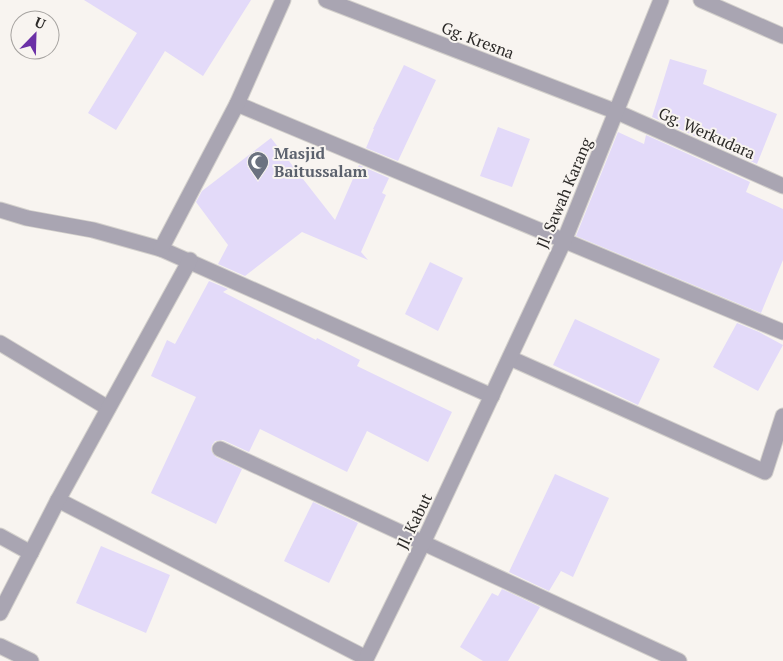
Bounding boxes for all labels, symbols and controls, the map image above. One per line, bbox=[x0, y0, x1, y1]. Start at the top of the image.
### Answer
north arrow bbox=[10, 10, 60, 60]
text: U bbox=[32, 12, 49, 33]
street label: Gg. Kresna bbox=[438, 16, 518, 64]
street label: Gg. Werkudara bbox=[655, 102, 759, 164]
street label: Jl. Sawah Karang bbox=[531, 134, 597, 252]
place label: Masjid Baitussalam bbox=[274, 142, 368, 182]
mosque icon: Masjid Baitussalam bbox=[246, 150, 270, 181]
street label: Jl. Kabut bbox=[391, 489, 437, 553]

